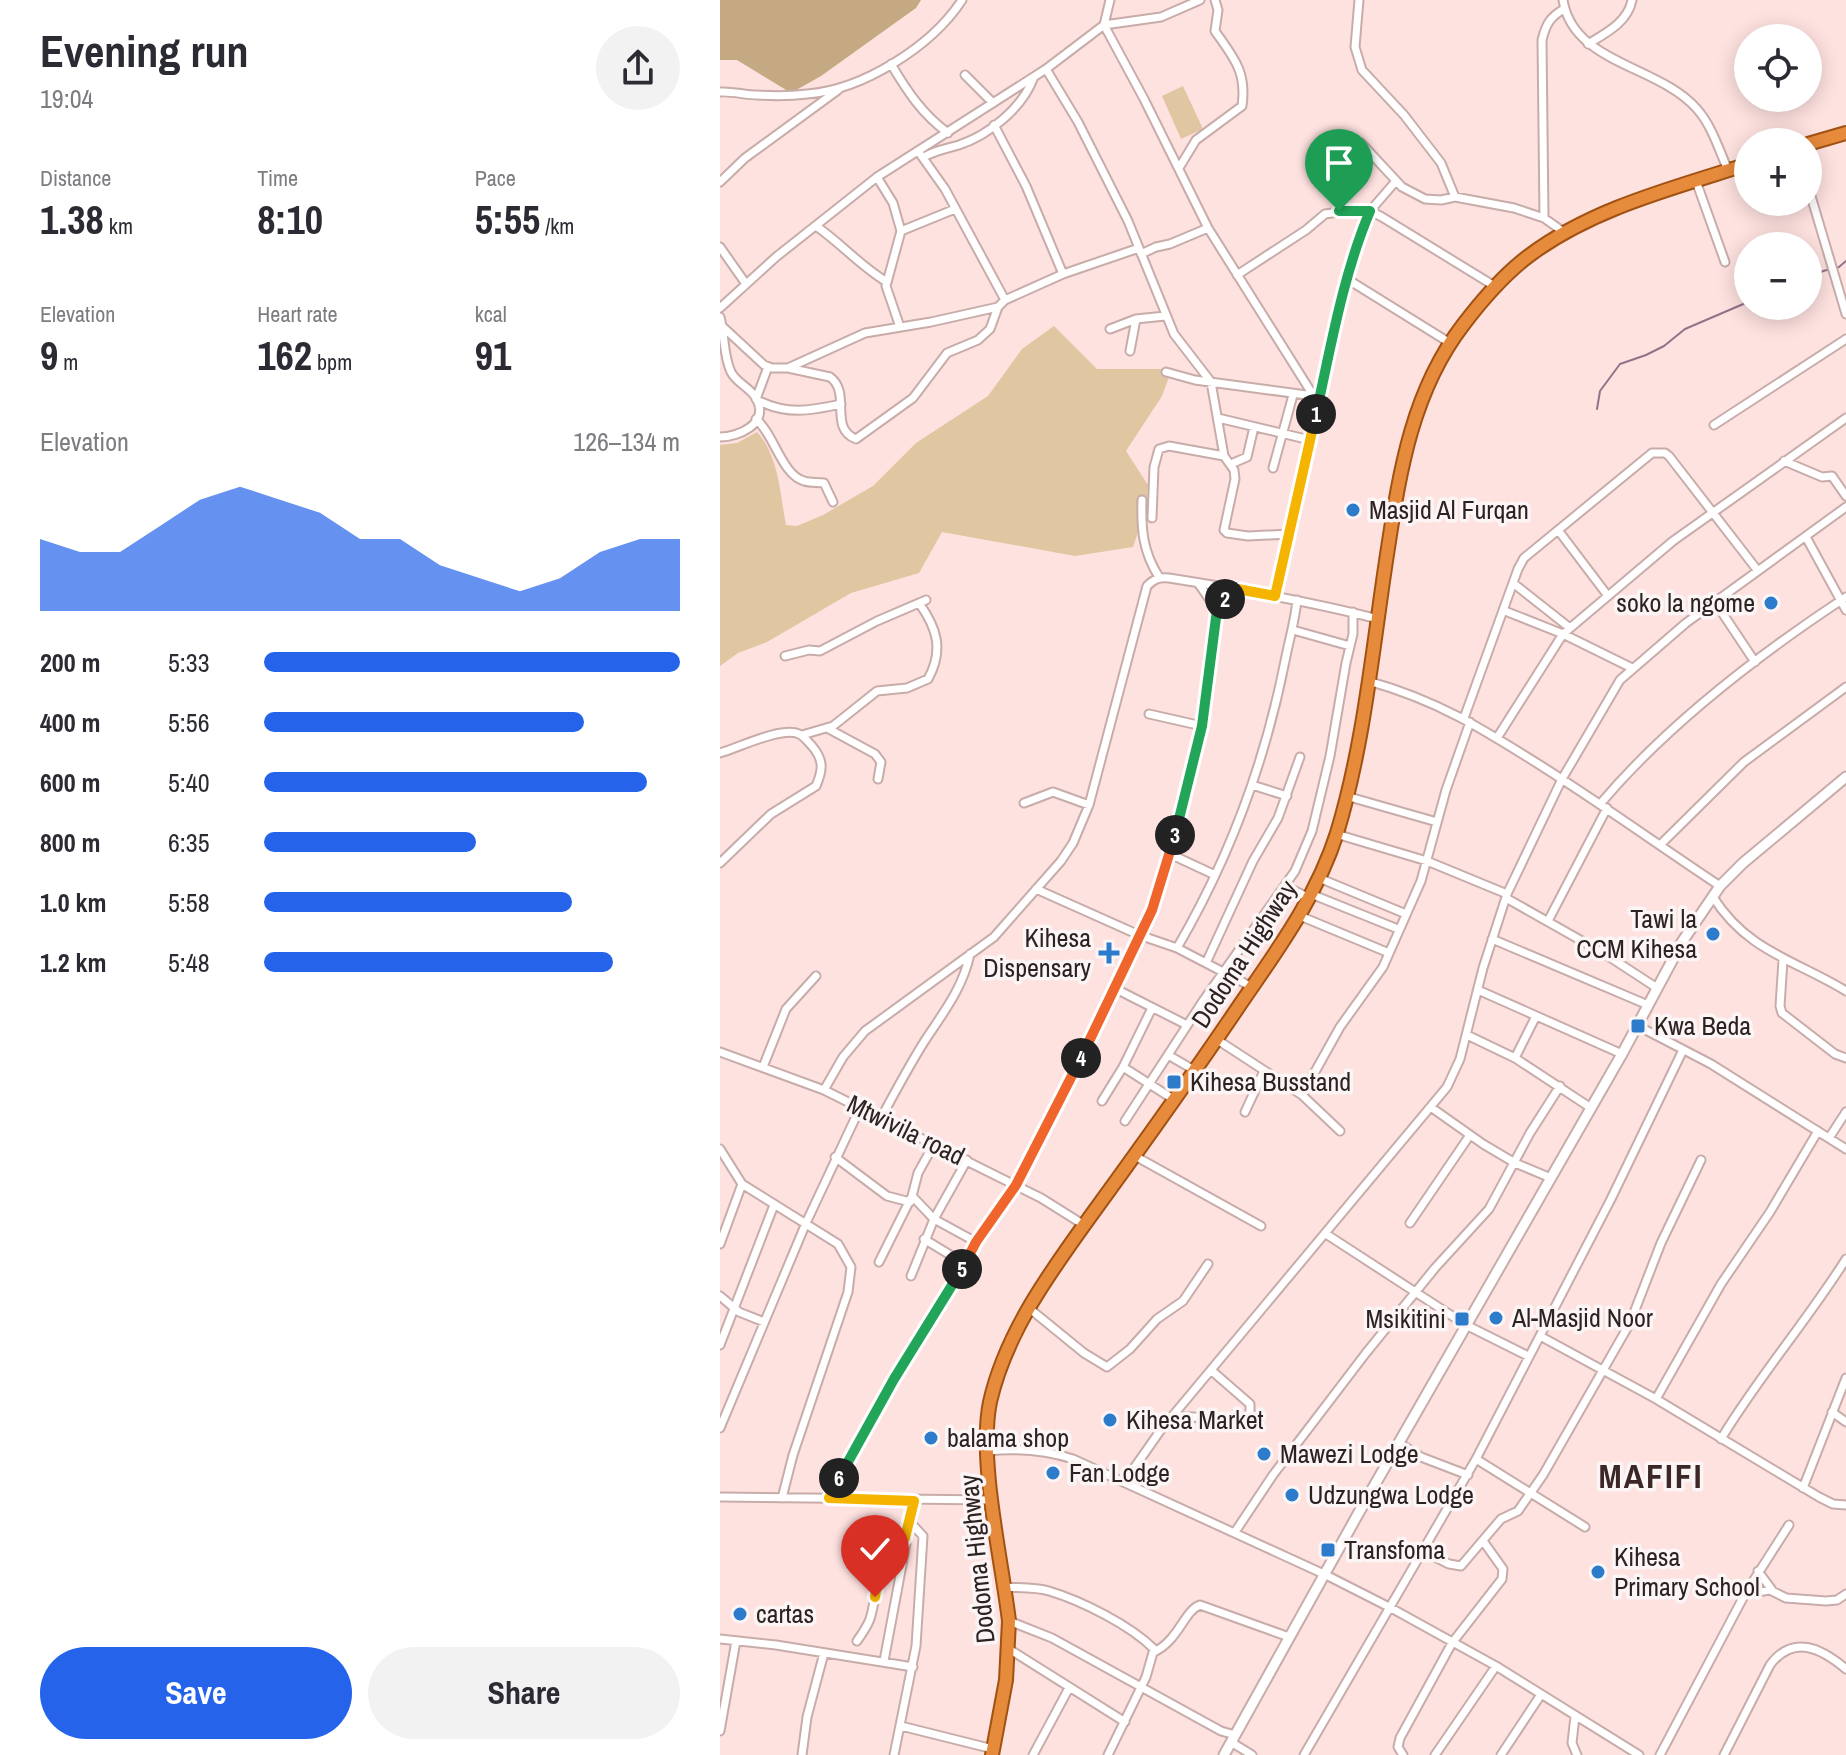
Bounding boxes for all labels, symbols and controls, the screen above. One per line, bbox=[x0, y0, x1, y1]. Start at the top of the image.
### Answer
text: Evening run bbox=[40, 21, 249, 81]
map controls bbox=[1734, 24, 1822, 320]
button: locate bbox=[1734, 24, 1822, 112]
button: share bbox=[596, 26, 680, 110]
text: 19:04 bbox=[40, 81, 93, 116]
button: + bbox=[1734, 128, 1822, 216]
pin bbox=[1305, 129, 1373, 211]
icon: arrive bbox=[1317, 141, 1361, 185]
text: Distance bbox=[40, 163, 111, 193]
text: Time bbox=[257, 163, 298, 193]
text: Pace bbox=[475, 163, 516, 193]
text: 1.38 bbox=[40, 193, 104, 246]
text: 8:10 bbox=[257, 193, 323, 246]
text: 5:55 bbox=[475, 193, 540, 246]
text: km bbox=[104, 211, 133, 241]
text: /km bbox=[540, 211, 574, 241]
button: − bbox=[1734, 232, 1822, 320]
text: Elevation bbox=[40, 299, 115, 329]
text: Heart rate bbox=[257, 299, 338, 329]
text: kcal bbox=[475, 299, 507, 329]
text: 9 bbox=[40, 329, 58, 382]
text: 162 bbox=[257, 329, 312, 382]
text: 91 bbox=[475, 329, 511, 382]
text: m bbox=[58, 347, 78, 377]
text: bpm bbox=[312, 347, 352, 377]
pin: 1 bbox=[1296, 394, 1336, 434]
text: 1 bbox=[1311, 399, 1321, 429]
text: Elevation bbox=[40, 424, 129, 459]
text: 126–134 m bbox=[573, 424, 680, 459]
place label: Masjid Al Furqan bbox=[1369, 492, 1529, 527]
marker: Masjid Al Furqan bbox=[1344, 501, 1362, 519]
pin: 2 bbox=[1205, 579, 1245, 619]
text: 2 bbox=[1220, 584, 1230, 614]
place label: soko la ngome bbox=[1616, 585, 1755, 620]
marker: soko la ngome bbox=[1762, 594, 1780, 612]
text: 200 m bbox=[40, 645, 100, 680]
text: 5:33 bbox=[168, 645, 210, 680]
text: 400 m bbox=[40, 705, 100, 740]
text: 5:56 bbox=[168, 705, 210, 740]
text: 600 m bbox=[40, 765, 100, 800]
text: 5:40 bbox=[168, 765, 210, 800]
pin: 3 bbox=[1155, 815, 1195, 855]
text: 3 bbox=[1170, 820, 1180, 850]
text: 800 m bbox=[40, 825, 100, 860]
text: 6:35 bbox=[168, 825, 210, 860]
street label: Dodoma Highway bbox=[1183, 873, 1305, 1034]
text: 1.0 km bbox=[40, 885, 106, 920]
text: 5:58 bbox=[168, 885, 210, 920]
place label: Tawi la CCM Kihesa bbox=[1576, 901, 1697, 966]
place label: Kihesa Dispensary bbox=[983, 920, 1091, 985]
marker: Tawi la CCM Kihesa bbox=[1704, 925, 1722, 943]
marker: Kihesa Dispensary bbox=[1098, 942, 1120, 964]
text: 1.2 km bbox=[40, 945, 106, 980]
text: 5:48 bbox=[168, 945, 210, 980]
place label: Kwa Beda bbox=[1654, 1008, 1751, 1043]
marker: Kwa Beda bbox=[1629, 1017, 1647, 1035]
pin: 4 bbox=[1061, 1038, 1101, 1078]
text: 4 bbox=[1076, 1043, 1086, 1073]
place label: Kihesa Busstand bbox=[1190, 1064, 1351, 1099]
marker: Kihesa Busstand bbox=[1165, 1073, 1183, 1091]
street label: Mtwivila road bbox=[842, 1086, 971, 1173]
pin: 5 bbox=[942, 1249, 982, 1289]
text: 5 bbox=[957, 1254, 967, 1284]
place label: Al-Masjid Noor bbox=[1511, 1300, 1653, 1335]
place label: Msikitini bbox=[1365, 1301, 1446, 1336]
marker: Al-Masjid Noor bbox=[1487, 1309, 1505, 1327]
marker: Msikitini bbox=[1453, 1310, 1471, 1328]
place label: Kihesa Market bbox=[1126, 1402, 1264, 1437]
marker: Kihesa Market bbox=[1101, 1411, 1119, 1429]
place label: balama shop bbox=[947, 1420, 1069, 1455]
marker: balama shop bbox=[922, 1429, 940, 1447]
place label: Mawezi Lodge bbox=[1280, 1436, 1419, 1471]
marker: Mawezi Lodge bbox=[1255, 1445, 1273, 1463]
district label: MAFIFI bbox=[1599, 1453, 1703, 1499]
place label: Fan Lodge bbox=[1069, 1455, 1170, 1490]
pin: 6 bbox=[819, 1458, 859, 1498]
text: 6 bbox=[834, 1463, 844, 1493]
marker: Fan Lodge bbox=[1044, 1464, 1062, 1482]
street label: Dodoma Highway bbox=[950, 1473, 1003, 1645]
place label: Udzungwa Lodge bbox=[1308, 1477, 1474, 1512]
marker: Udzungwa Lodge bbox=[1283, 1486, 1301, 1504]
pin bbox=[841, 1515, 909, 1597]
icon: check bbox=[853, 1527, 897, 1571]
place label: Transfoma bbox=[1344, 1532, 1445, 1567]
place label: Kihesa Primary School bbox=[1614, 1539, 1760, 1604]
marker: Transfoma bbox=[1319, 1541, 1337, 1559]
marker: Kihesa Primary School bbox=[1589, 1563, 1607, 1581]
place label: cartas bbox=[756, 1596, 814, 1631]
marker: cartas bbox=[731, 1605, 749, 1623]
button: Save bbox=[40, 1647, 352, 1739]
button: Share bbox=[368, 1647, 680, 1739]

